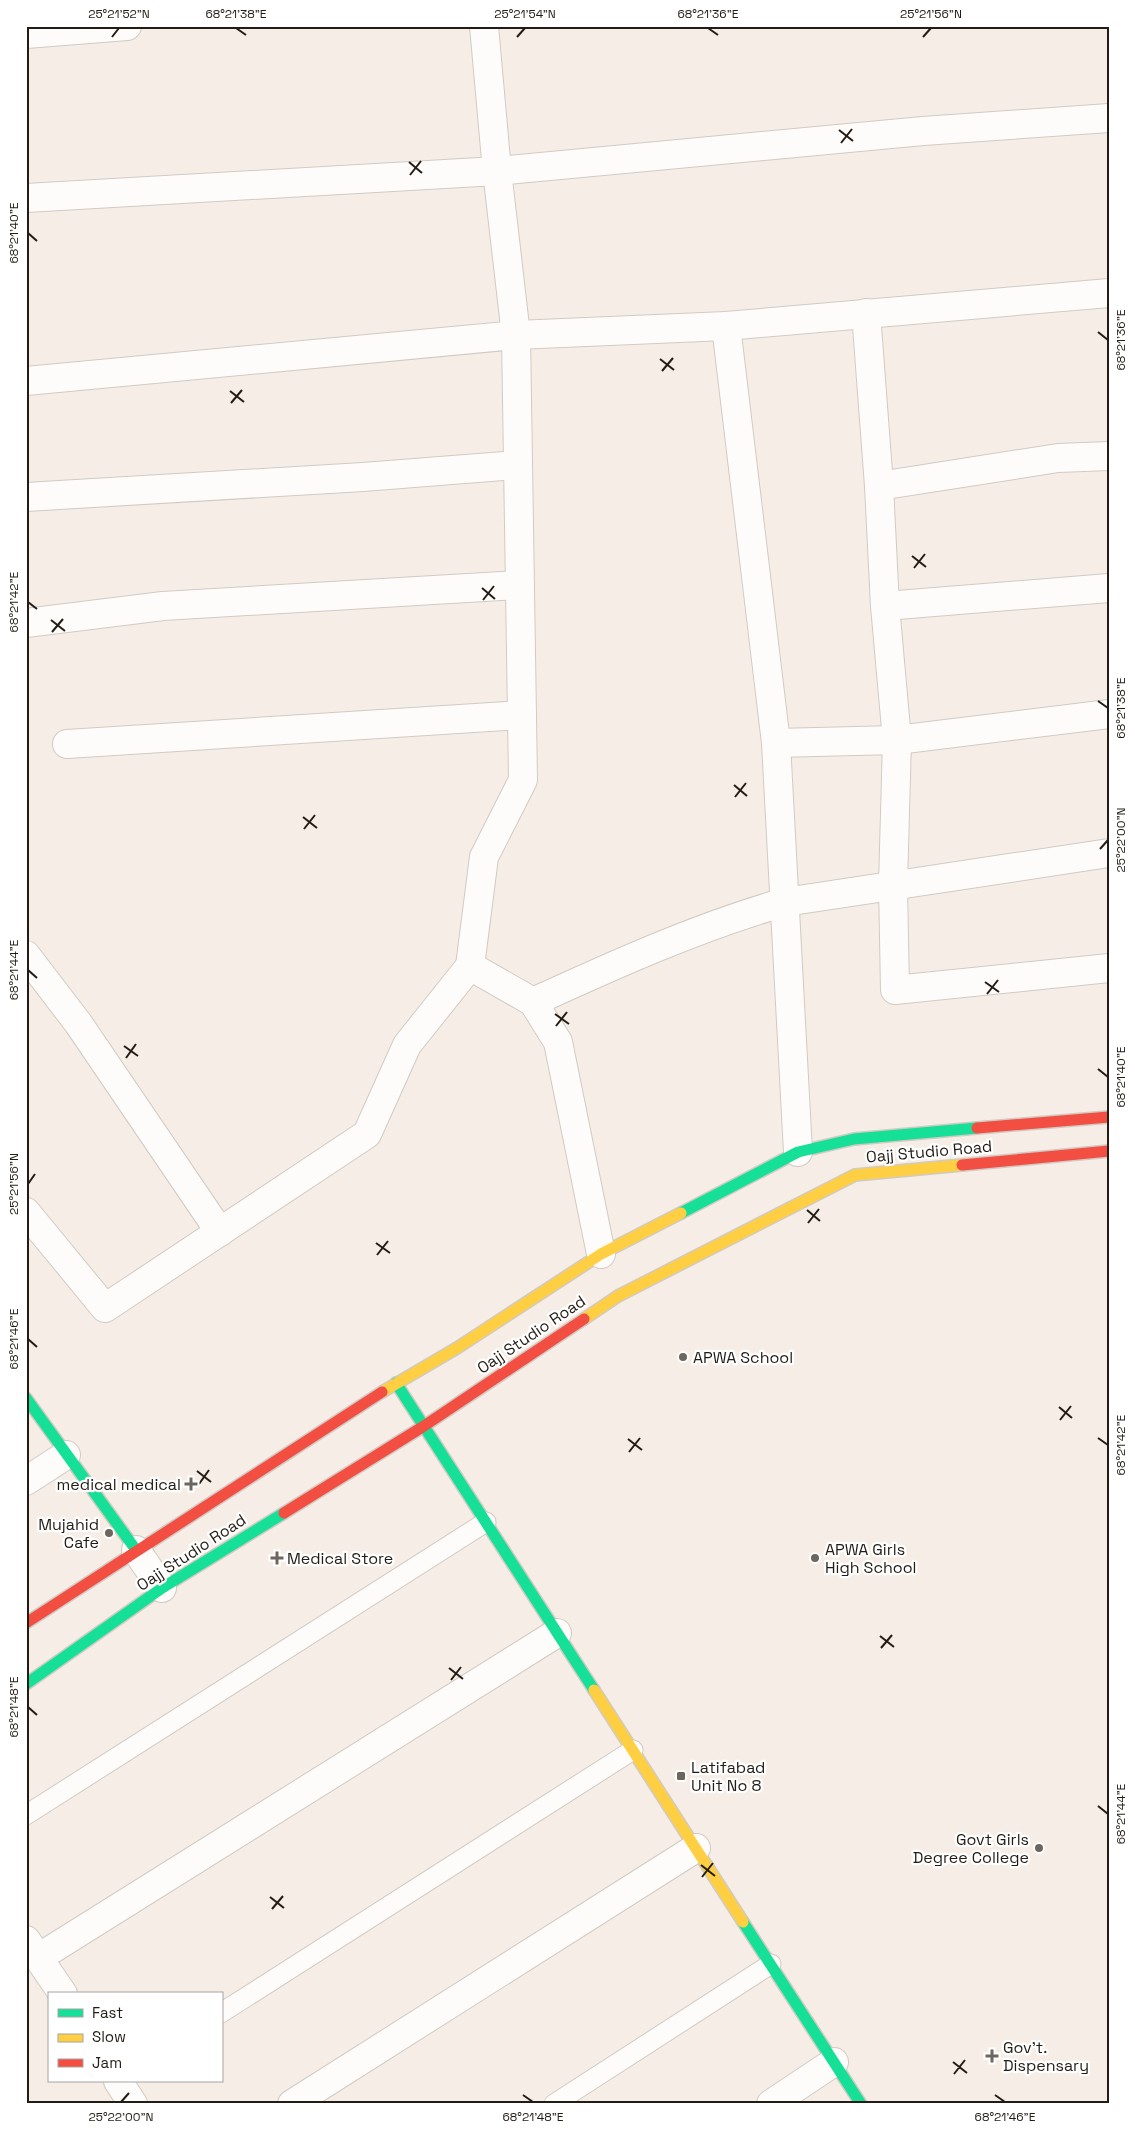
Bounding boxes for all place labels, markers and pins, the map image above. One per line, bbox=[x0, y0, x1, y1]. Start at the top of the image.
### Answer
place label: APWA School bbox=[693, 1347, 793, 1368]
marker: APWA School bbox=[677, 1351, 689, 1363]
place label: medical medical bbox=[57, 1474, 181, 1495]
marker: medical medical bbox=[185, 1478, 197, 1490]
place label: Mujahid Cafe bbox=[38, 1514, 99, 1553]
marker: Mujahid Cafe bbox=[103, 1527, 115, 1539]
place label: APWA Girls High School bbox=[825, 1539, 916, 1578]
place label: Medical Store bbox=[287, 1548, 393, 1569]
marker: Medical Store bbox=[271, 1552, 283, 1564]
marker: APWA Girls High School bbox=[809, 1552, 821, 1564]
place label: Latifabad Unit No 8 bbox=[691, 1757, 765, 1796]
marker: Latifabad Unit No 8 bbox=[675, 1770, 687, 1782]
place label: Govt Girls Degree College bbox=[913, 1829, 1029, 1868]
marker: Govt Girls Degree College bbox=[1033, 1842, 1045, 1854]
place label: Gov't. Dispensary bbox=[1003, 2037, 1089, 2076]
marker: Gov't. Dispensary bbox=[985, 2049, 999, 2063]

